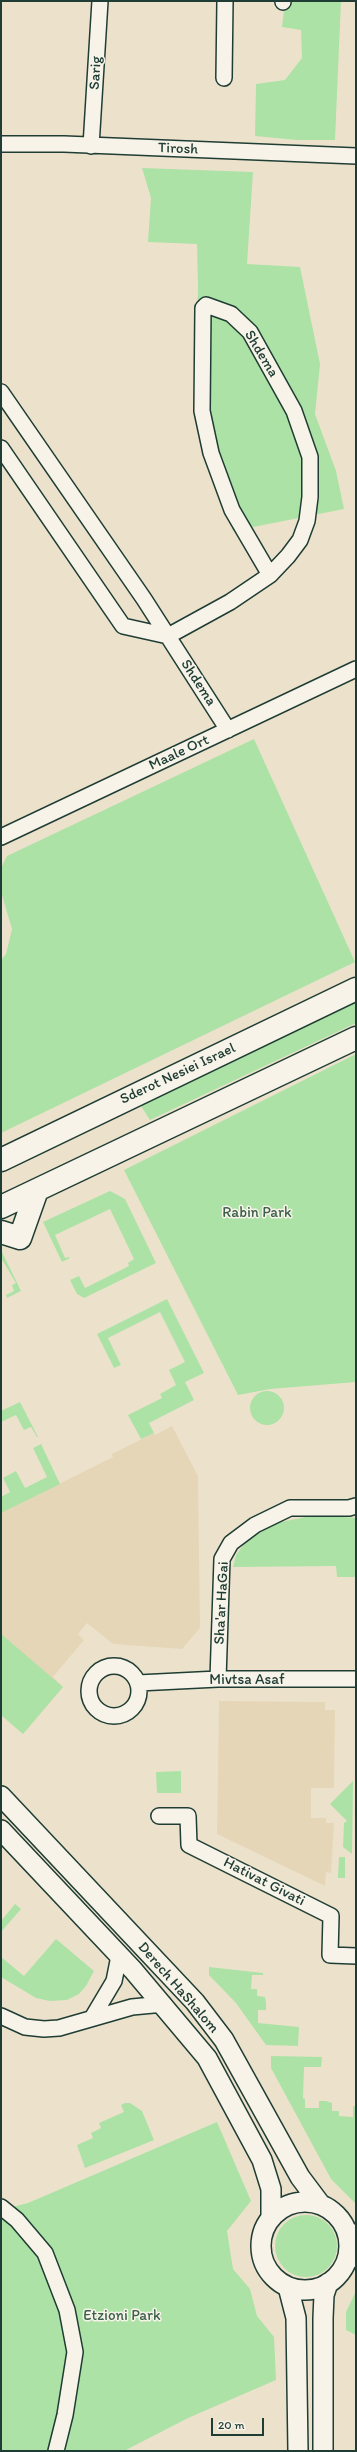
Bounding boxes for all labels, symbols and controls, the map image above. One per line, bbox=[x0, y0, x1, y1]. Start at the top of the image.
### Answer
street label: Sarig bbox=[86, 56, 106, 90]
street label: Tirosh bbox=[157, 139, 199, 159]
street label: Shdema bbox=[240, 327, 282, 381]
street label: Shdema bbox=[176, 656, 220, 710]
street label: Maale Ort bbox=[146, 731, 212, 775]
street label: Sderot Nesiei Israel bbox=[117, 1039, 239, 1109]
park label: Rabin Park bbox=[222, 1204, 292, 1222]
street label: Sha'ar HaGai bbox=[211, 1561, 233, 1645]
street label: Mivtsa Asaf bbox=[209, 1671, 285, 1689]
street label: Hativat Givati bbox=[220, 1854, 308, 1910]
street label: Derech HaShalom bbox=[134, 1939, 222, 2037]
park label: Etzioni Park bbox=[83, 2307, 161, 2325]
scale bar bbox=[213, 2410, 266, 2436]
text: 20 m bbox=[218, 2418, 245, 2432]

